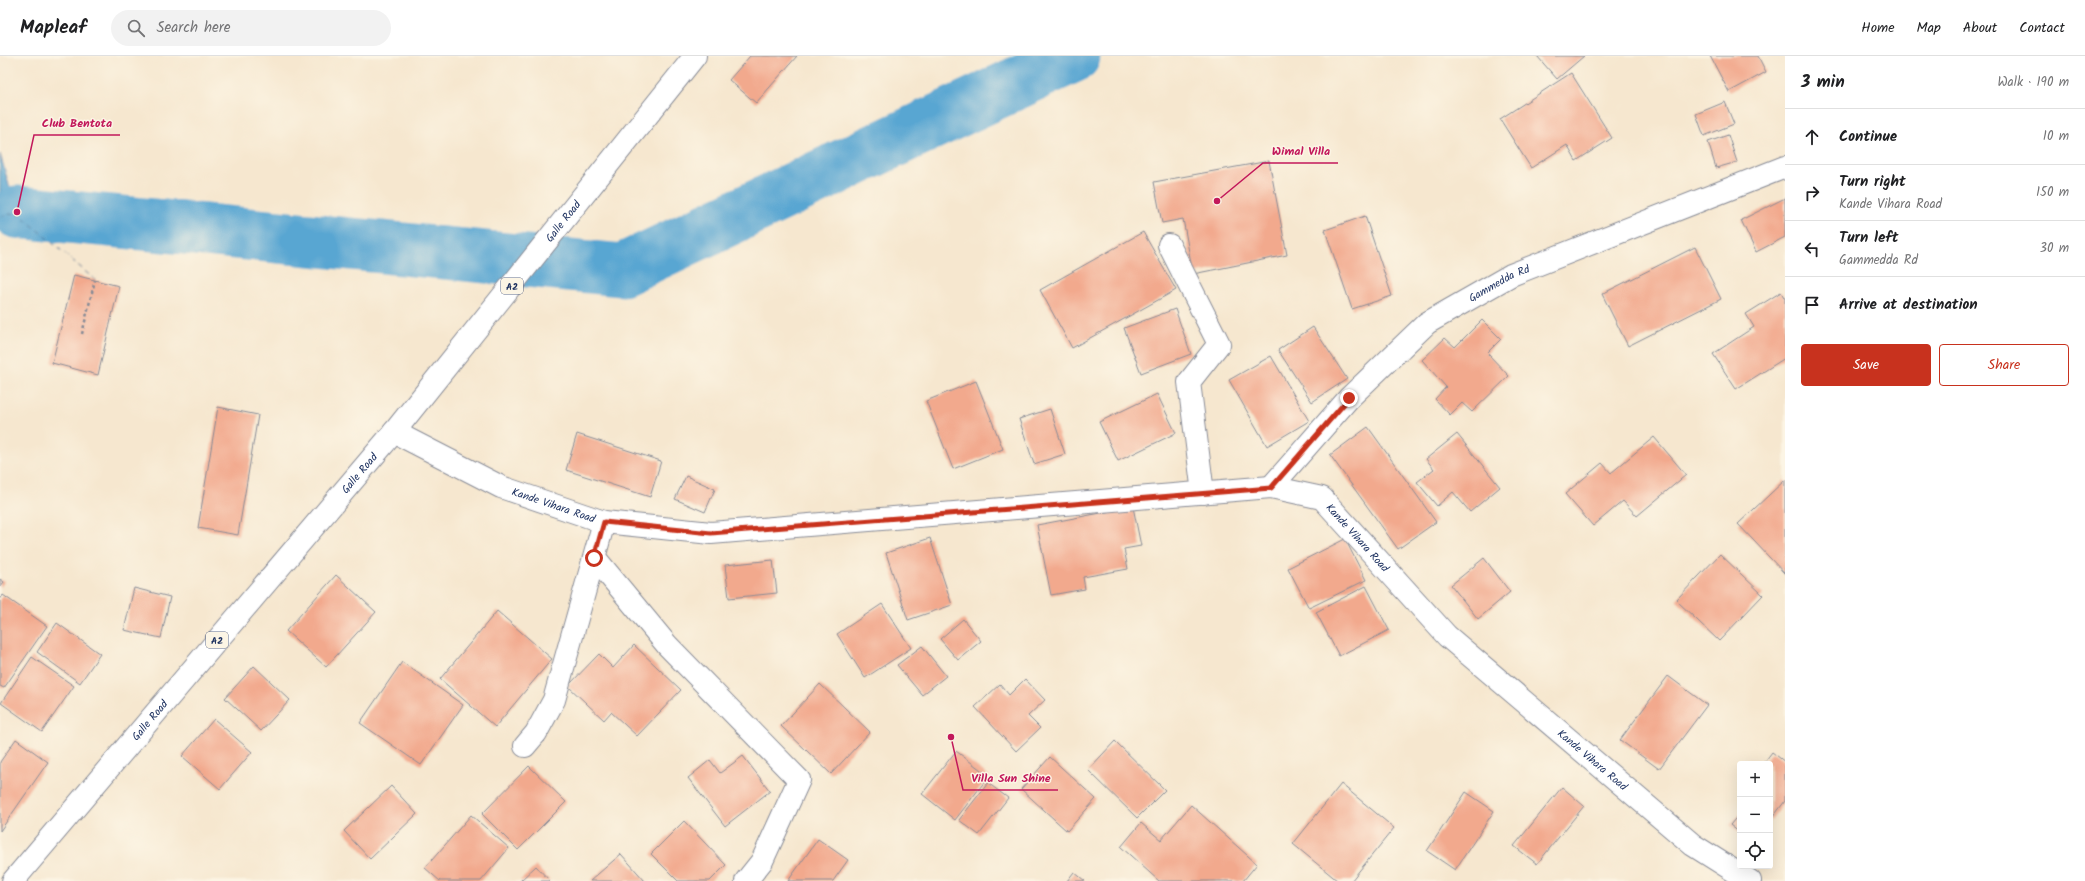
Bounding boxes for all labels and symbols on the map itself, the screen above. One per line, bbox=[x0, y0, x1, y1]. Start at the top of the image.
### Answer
callout: Club Bentota bbox=[34, 111, 120, 135]
text: Club Bentota bbox=[42, 114, 112, 133]
callout: Wimal Villa bbox=[1263, 139, 1338, 163]
text: Wimal Villa bbox=[1272, 142, 1330, 161]
street label: Galle Road bbox=[541, 197, 586, 246]
street label: Gammedda Rd bbox=[1466, 260, 1533, 307]
road number: A2 bbox=[501, 278, 523, 294]
route end bbox=[1340, 389, 1358, 407]
street label: Galle Road bbox=[337, 449, 383, 498]
street label: Kande Vihara Road bbox=[509, 483, 598, 529]
street label: Kande Vihara Road bbox=[1321, 500, 1393, 577]
route start bbox=[585, 549, 603, 567]
road number: A2 bbox=[206, 632, 228, 648]
street label: Galle Road bbox=[128, 696, 173, 745]
street label: Kande Vihara Road bbox=[1553, 725, 1631, 796]
callout: Villa Sun Shine bbox=[963, 766, 1058, 790]
text: Villa Sun Shine bbox=[971, 769, 1051, 788]

